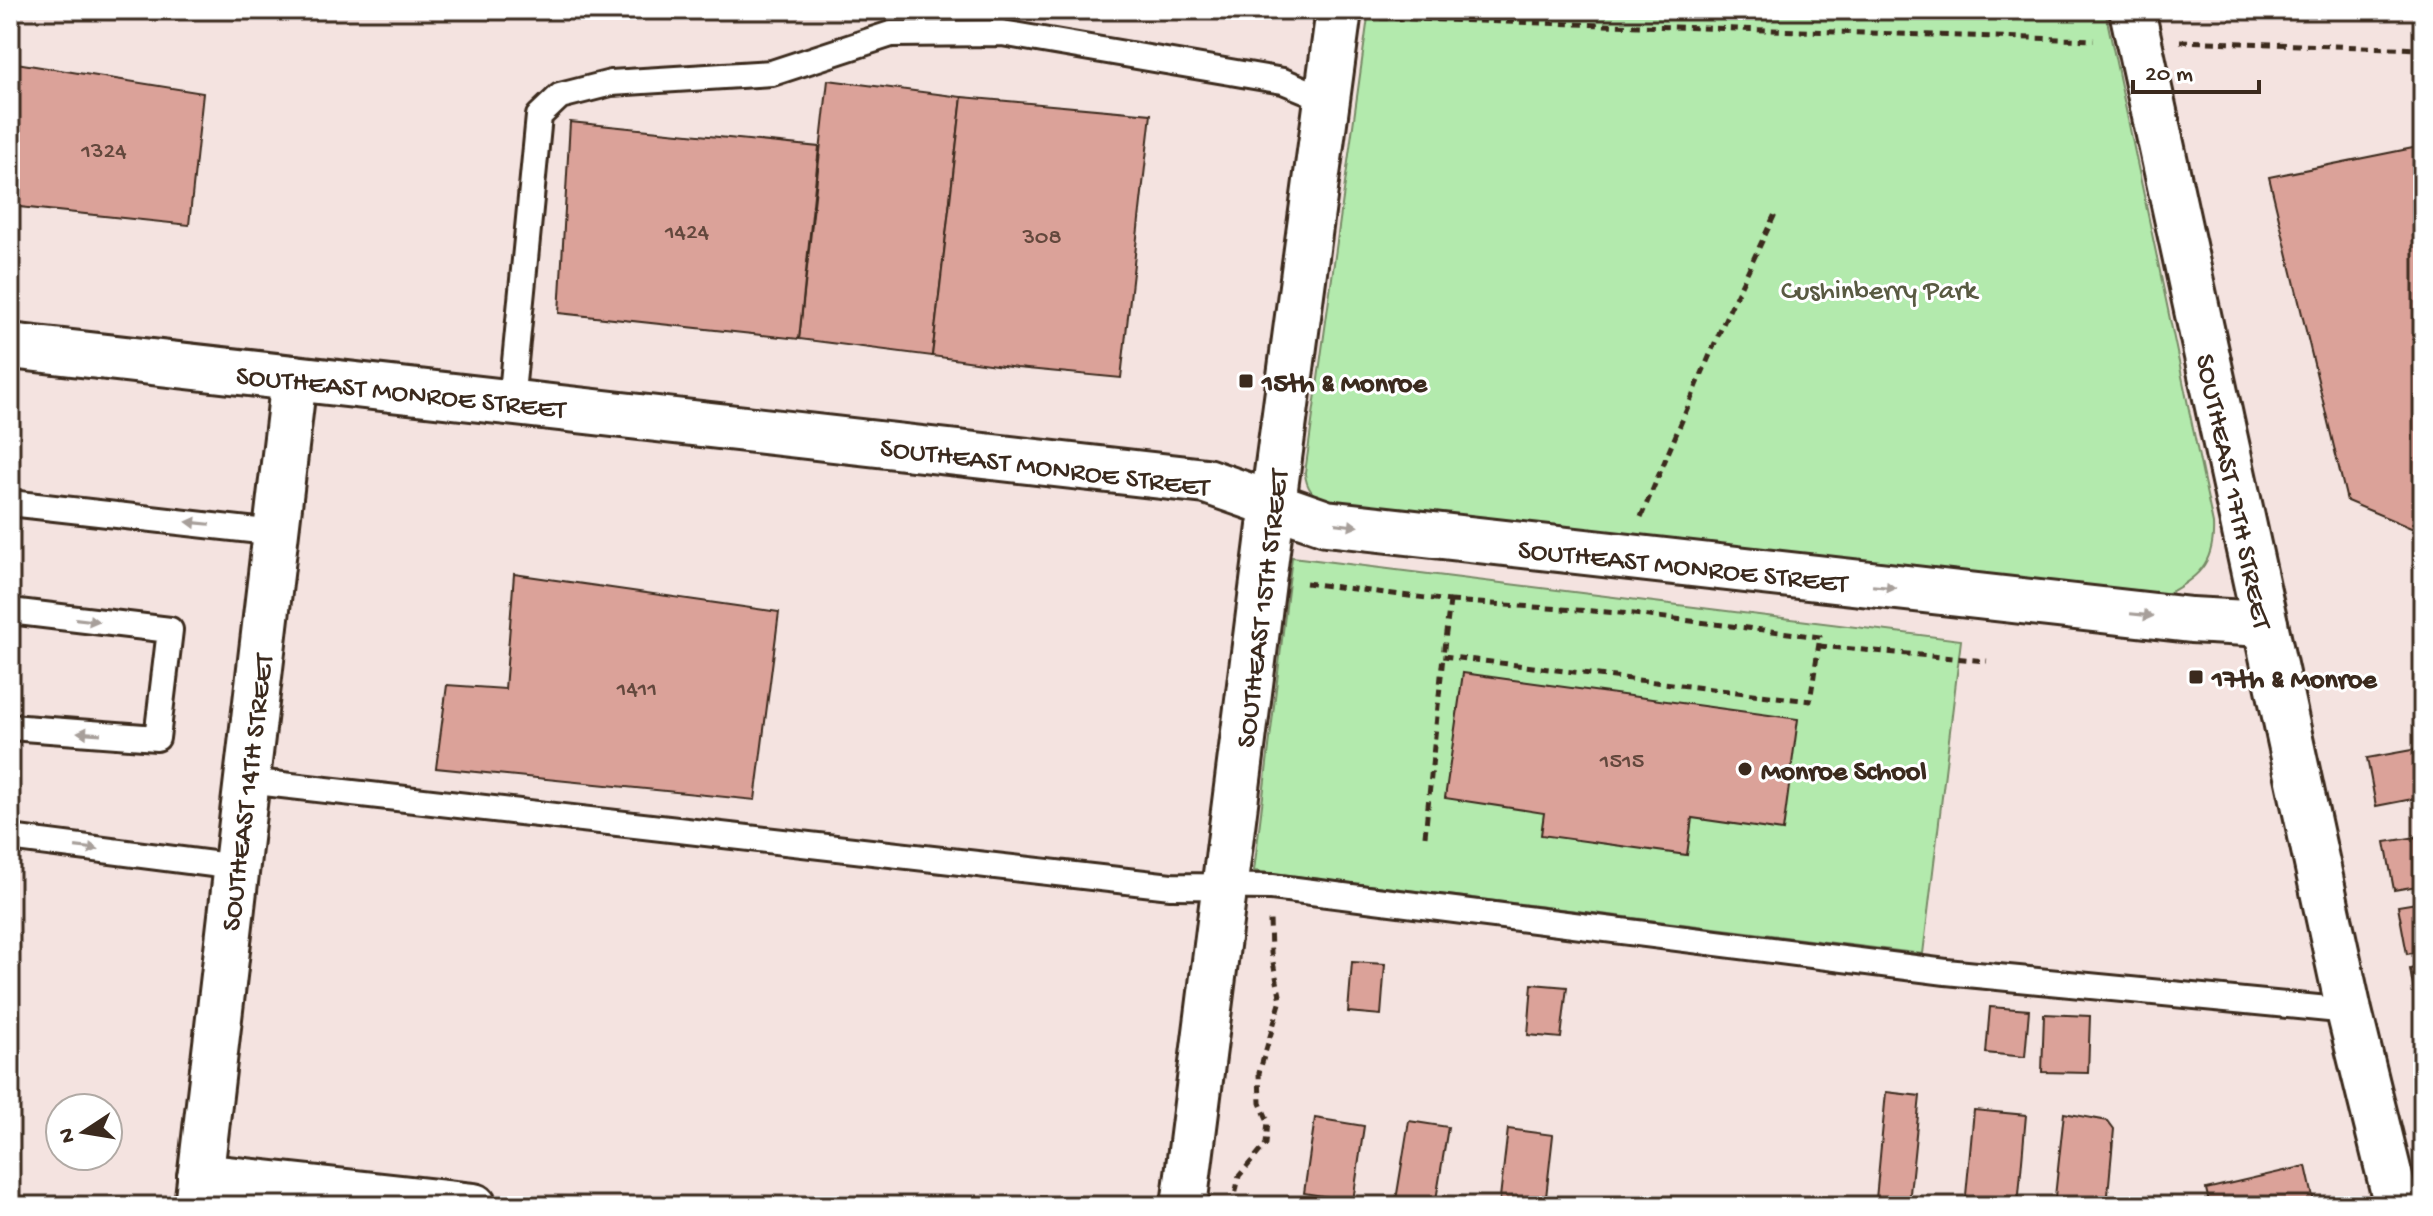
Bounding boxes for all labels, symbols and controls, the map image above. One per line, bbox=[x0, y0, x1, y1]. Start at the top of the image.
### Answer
scale bar bbox=[2133, 44, 2259, 94]
text: 20 m bbox=[2145, 61, 2193, 90]
house number: 1324 bbox=[80, 138, 127, 167]
house number: 1424 bbox=[664, 219, 710, 248]
house number: 308 bbox=[1021, 224, 1062, 253]
park label: Cushinberry Park bbox=[1781, 276, 1979, 309]
street label: SOUTHEAST 17TH STREET bbox=[2186, 351, 2277, 634]
street label: SOUTHEAST MONROE STREET bbox=[234, 361, 568, 428]
place label: 15th & Monroe bbox=[1261, 369, 1428, 402]
marker: 15th & Monroe bbox=[1237, 372, 1255, 390]
street label: SOUTHEAST MONROE STREET bbox=[878, 433, 1212, 506]
street label: SOUTHEAST 15TH STREET bbox=[1231, 466, 1298, 750]
one-way arrow bbox=[185, 517, 210, 530]
one-way arrow bbox=[1335, 519, 1360, 532]
street label: SOUTHEAST MONROE STREET bbox=[1516, 535, 1850, 602]
one-way arrow bbox=[1872, 580, 1897, 593]
one-way arrow bbox=[2130, 609, 2155, 622]
one-way arrow bbox=[75, 614, 100, 627]
street label: SOUTHEAST 14TH STREET bbox=[216, 651, 283, 933]
place label: 17th & Monroe bbox=[2211, 665, 2378, 698]
marker: 17th & Monroe bbox=[2187, 668, 2205, 686]
house number: 1411 bbox=[616, 676, 657, 705]
one-way arrow bbox=[76, 726, 101, 739]
house number: 1515 bbox=[1599, 748, 1644, 777]
place label: Monroe School bbox=[1761, 757, 1927, 790]
marker: Monroe School bbox=[1736, 760, 1754, 778]
one-way arrow bbox=[75, 842, 100, 855]
north arrow bbox=[44, 1092, 124, 1172]
text: N bbox=[54, 1126, 83, 1145]

